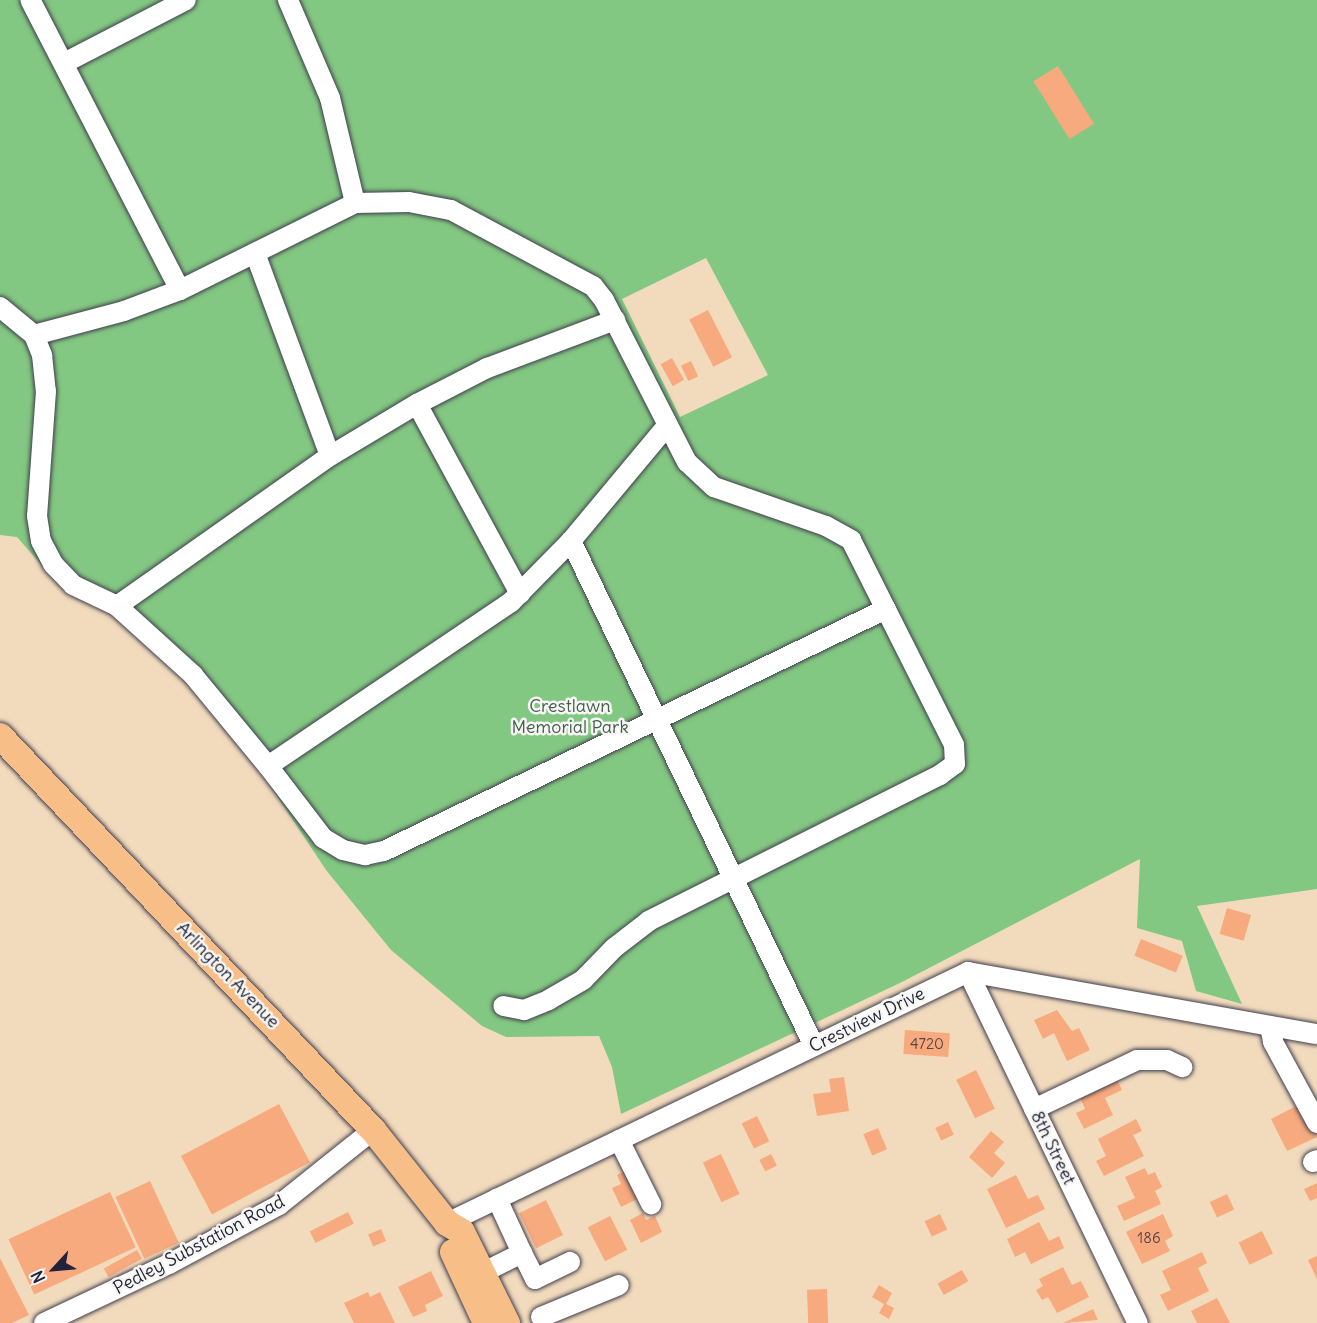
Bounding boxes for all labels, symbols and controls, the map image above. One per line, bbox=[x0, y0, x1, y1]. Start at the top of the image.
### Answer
park label: Crestlawn Memorial Park bbox=[511, 696, 629, 738]
street label: Arlington Avenue bbox=[172, 918, 284, 1032]
street label: Crestview Drive bbox=[806, 983, 928, 1057]
house number: 4720 bbox=[910, 1035, 944, 1053]
street label: 8th Street bbox=[1026, 1108, 1080, 1188]
street label: Pedley Substation Road bbox=[110, 1191, 288, 1299]
house number: 186 bbox=[1137, 1229, 1161, 1247]
north arrow bbox=[24, 1239, 84, 1299]
text: N bbox=[26, 1268, 49, 1286]

